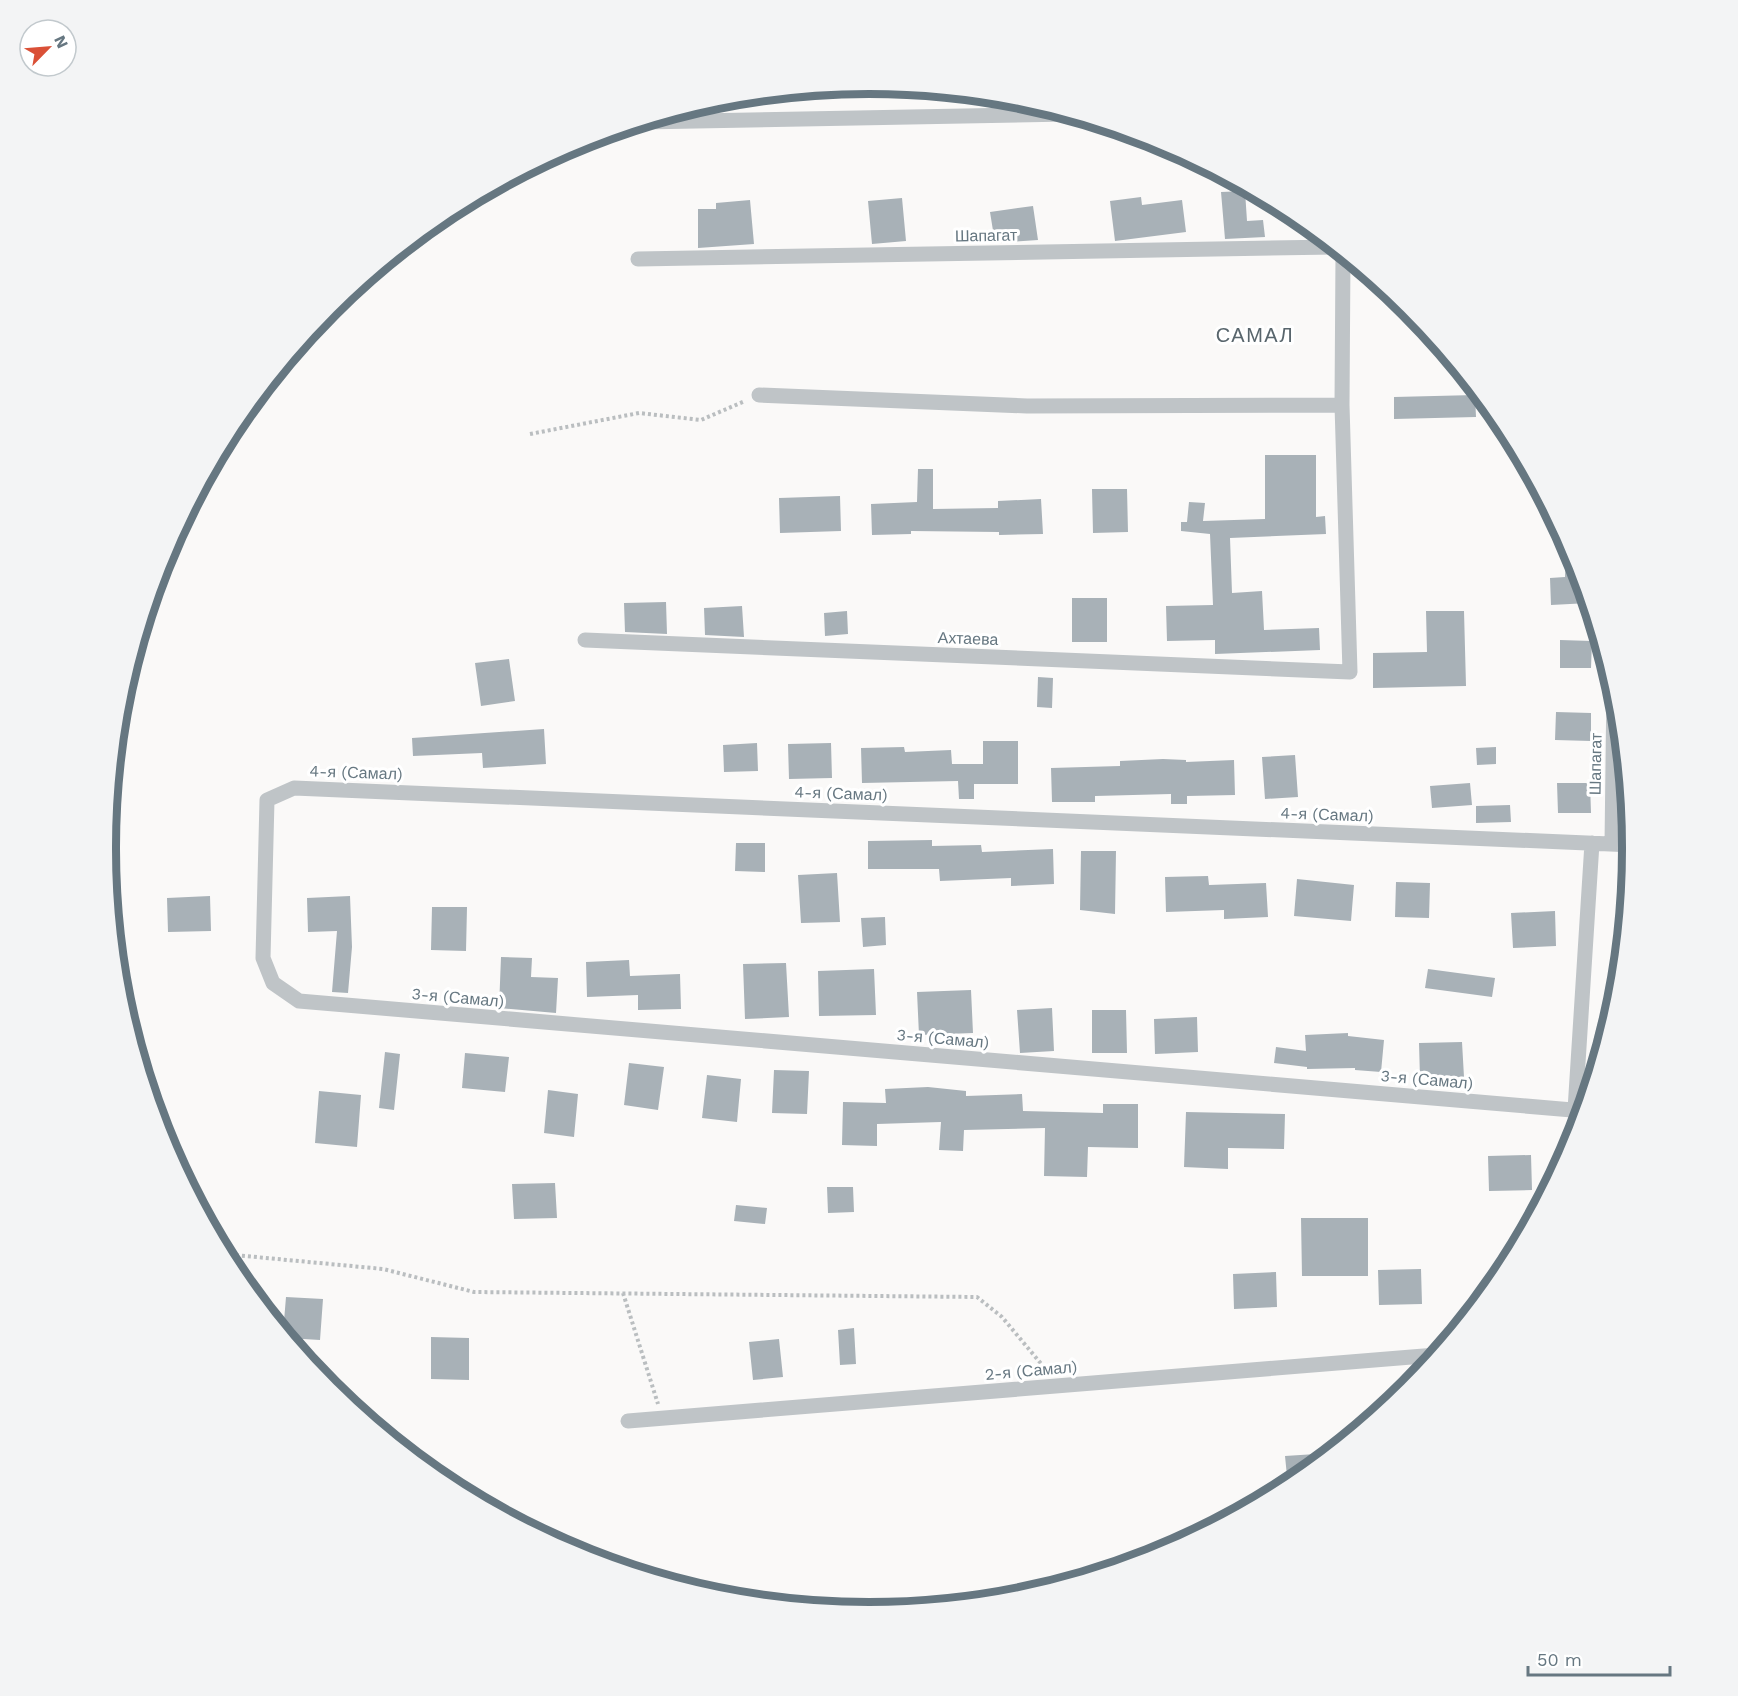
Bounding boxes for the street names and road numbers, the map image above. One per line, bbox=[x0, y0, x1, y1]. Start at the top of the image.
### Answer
street label: Шапагат bbox=[955, 225, 1018, 246]
street label: Ахтаева bbox=[937, 628, 999, 649]
street label: Шапагат bbox=[1585, 732, 1606, 795]
street label: 4-я (Самал) bbox=[309, 761, 403, 784]
street label: 4-я (Самал) bbox=[794, 782, 888, 805]
street label: 4-я (Самал) bbox=[1280, 803, 1374, 826]
street label: 3-я (Самал) bbox=[411, 984, 505, 1011]
street label: 3-я (Самал) bbox=[896, 1025, 990, 1052]
street label: 3-я (Самал) bbox=[1380, 1066, 1474, 1093]
street label: 2-я (Самал) bbox=[984, 1357, 1078, 1384]

